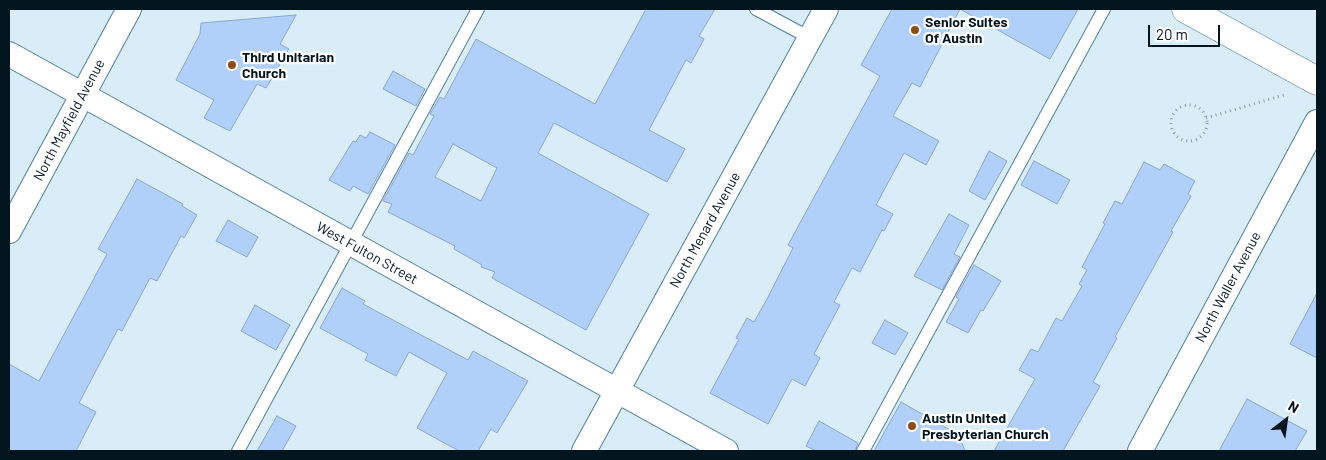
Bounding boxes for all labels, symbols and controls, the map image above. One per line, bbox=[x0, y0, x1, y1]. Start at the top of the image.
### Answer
place label: Senior Suites Of Austin bbox=[925, 14, 1007, 46]
scale bar bbox=[1151, 15, 1224, 47]
marker: Senior Suites Of Austin bbox=[909, 24, 921, 36]
text: 20 m bbox=[1156, 25, 1188, 43]
place label: Third Unitarian Church bbox=[242, 49, 334, 82]
street label: North Mayfield Avenue bbox=[30, 56, 108, 184]
marker: Third Unitarian Church bbox=[226, 59, 238, 71]
street label: North Menard Avenue bbox=[666, 169, 744, 291]
street label: West Fulton Street bbox=[313, 218, 421, 288]
street label: North Waller Avenue bbox=[1192, 229, 1264, 345]
north arrow bbox=[1261, 395, 1311, 445]
text: N bbox=[1285, 397, 1302, 416]
place label: Austin United Presbyterian Church bbox=[922, 410, 1049, 442]
marker: Austin United Presbyterian Church bbox=[906, 420, 918, 432]

